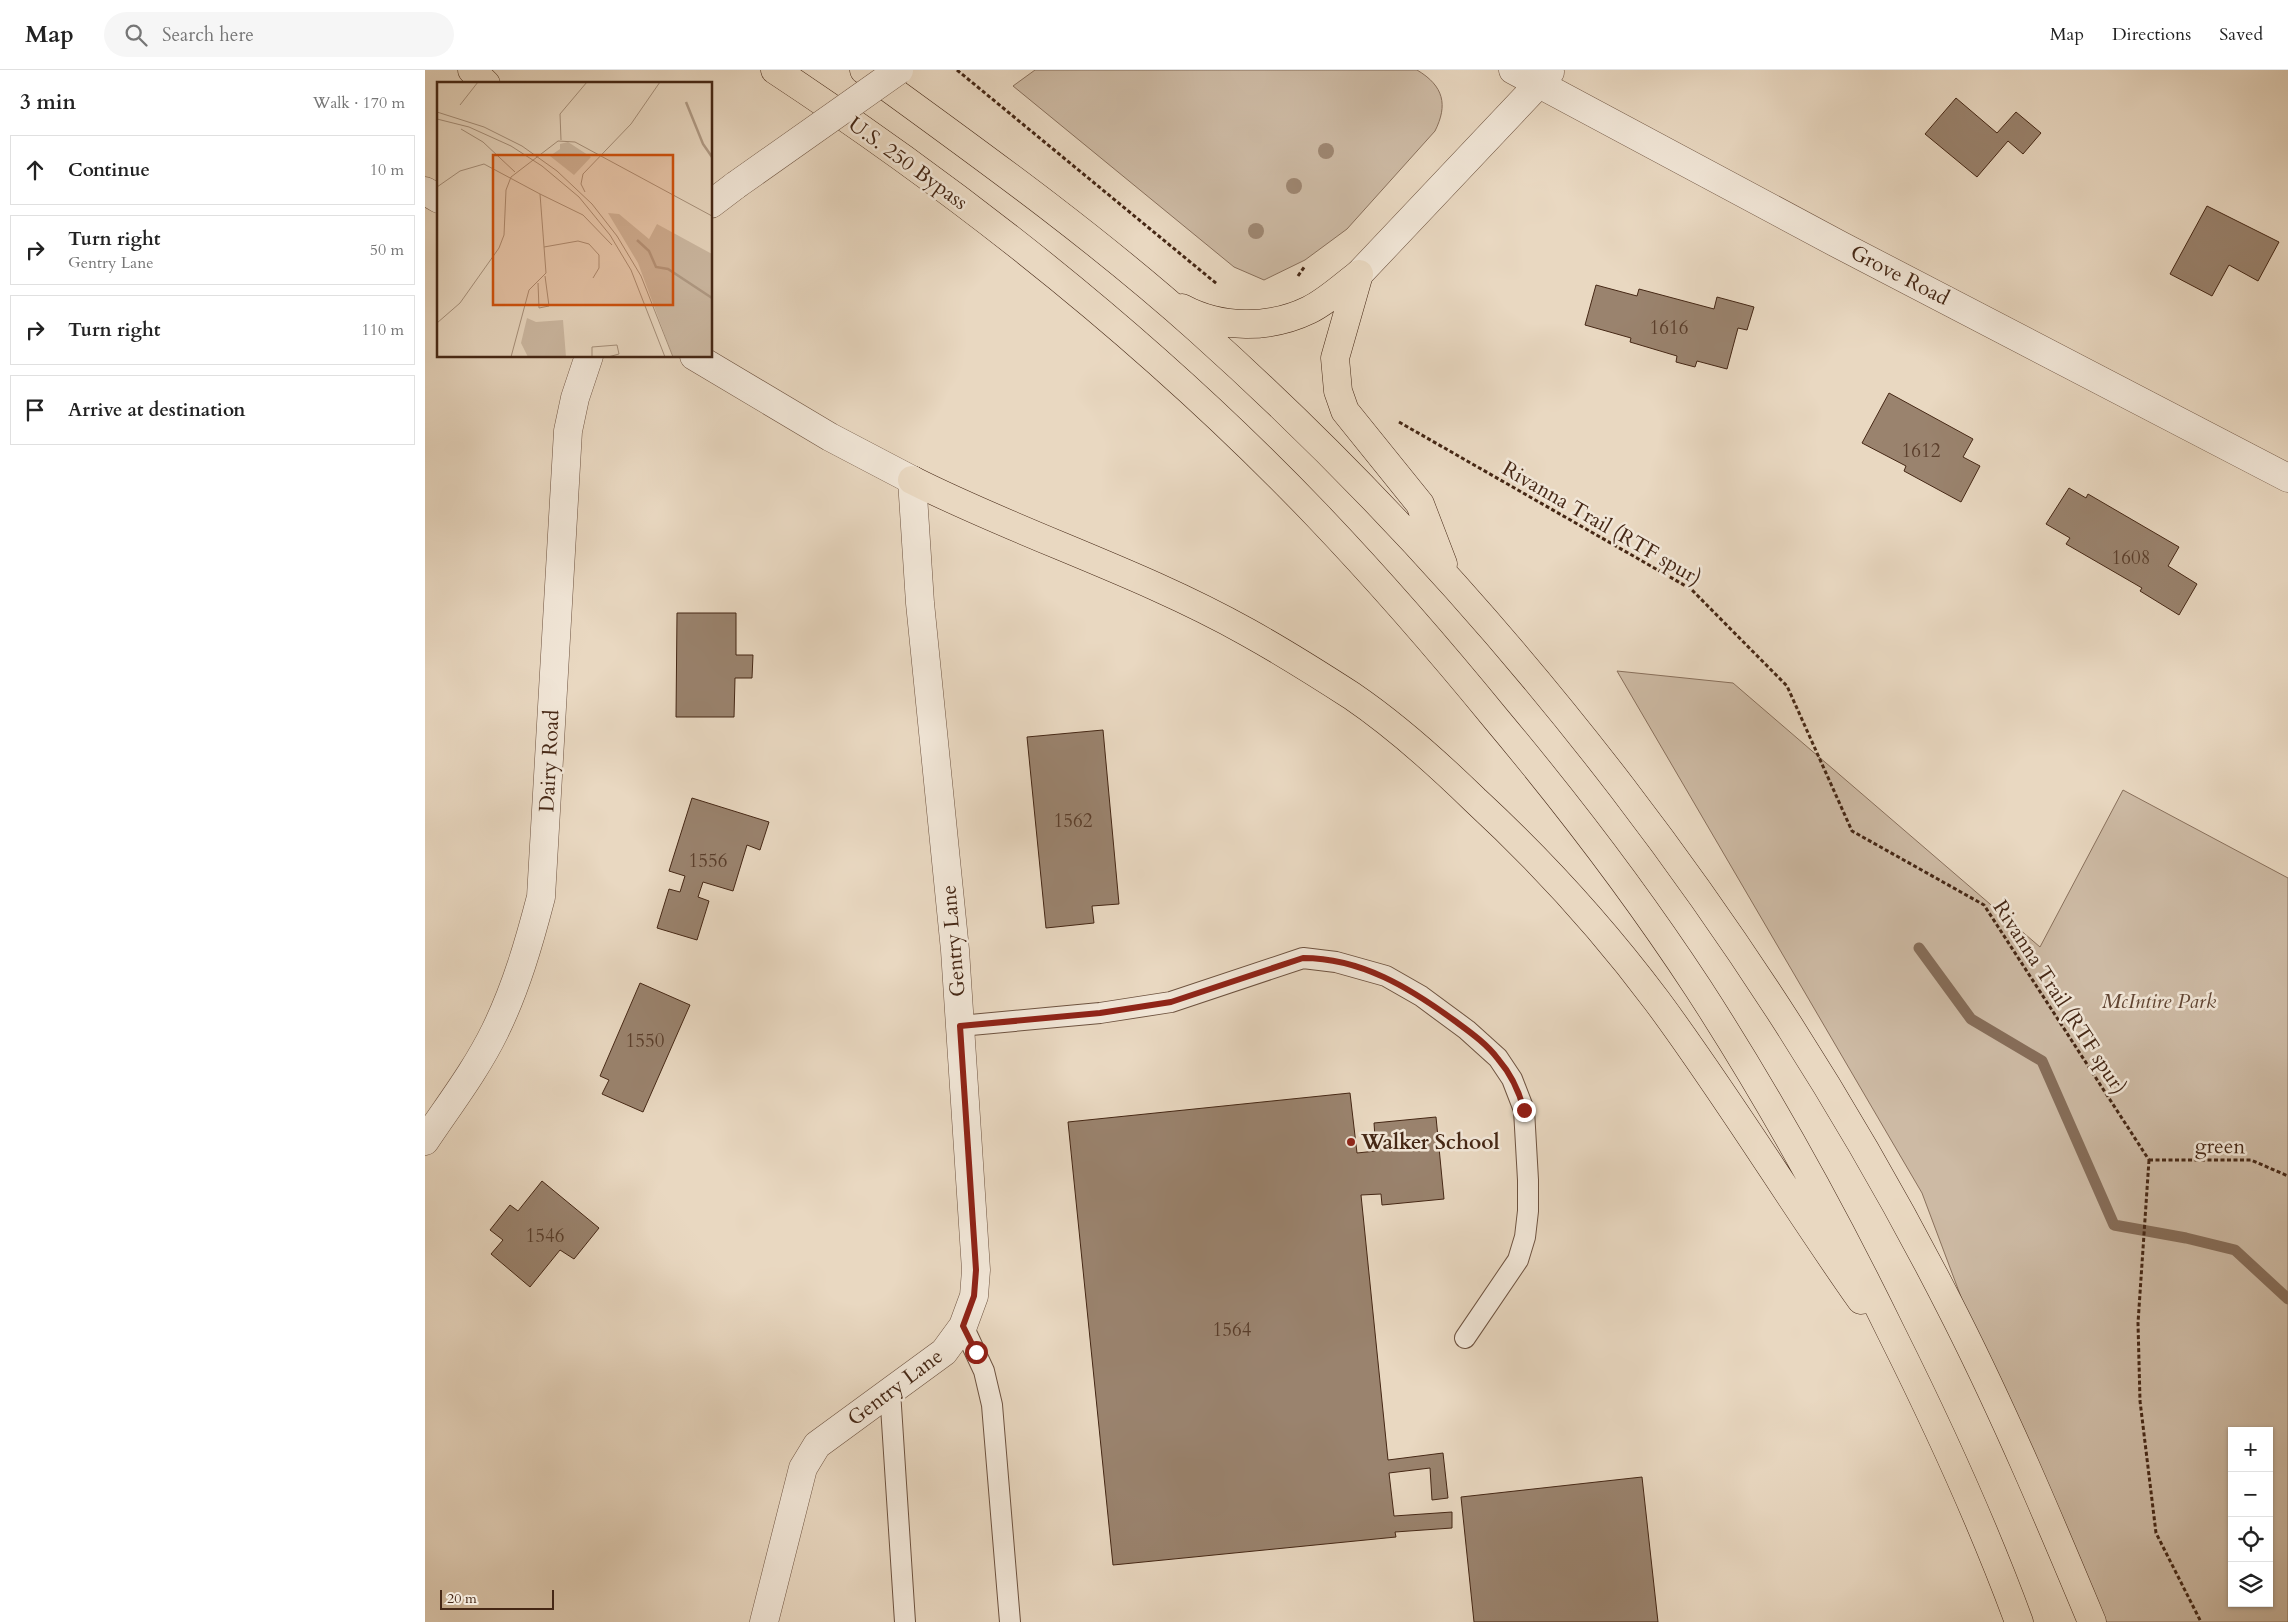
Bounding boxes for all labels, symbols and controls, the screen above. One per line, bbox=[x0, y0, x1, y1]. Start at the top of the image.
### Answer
search box bbox=[104, 12, 454, 57]
text: Map bbox=[25, 18, 74, 51]
icon: search bbox=[122, 21, 150, 49]
text: Search here bbox=[162, 22, 254, 48]
text: Map bbox=[2050, 22, 2084, 47]
text: Directions bbox=[2112, 22, 2191, 47]
text: Saved bbox=[2219, 22, 2263, 47]
inset map bbox=[437, 82, 713, 358]
text: 3 min bbox=[20, 88, 76, 117]
text: Walk · 170 m bbox=[313, 92, 405, 114]
street label: U.S. 250 Bypass bbox=[842, 110, 973, 217]
icon: ahead bbox=[21, 156, 49, 184]
text: Continue bbox=[68, 157, 150, 183]
text: 10 m bbox=[370, 159, 404, 181]
text: Turn right bbox=[68, 226, 160, 252]
icon: right bbox=[21, 236, 49, 264]
street label: Grove Road bbox=[1845, 238, 1954, 313]
text: 50 m bbox=[370, 239, 404, 261]
text: Gentry Lane bbox=[68, 252, 154, 274]
house number: 1616 bbox=[1650, 315, 1688, 341]
icon: right bbox=[21, 316, 49, 344]
text: Turn right bbox=[68, 317, 160, 343]
text: 110 m bbox=[362, 319, 404, 341]
icon: arrive bbox=[21, 396, 49, 424]
text: Arrive at destination bbox=[68, 397, 245, 423]
house number: 1612 bbox=[1902, 438, 1941, 464]
street label: Rivanna Trail (RTF spur) bbox=[1497, 454, 1707, 593]
house number: 1608 bbox=[2112, 545, 2150, 571]
street label: Dairy Road bbox=[532, 709, 567, 813]
house number: 1562 bbox=[1054, 808, 1093, 834]
house number: 1556 bbox=[689, 848, 727, 874]
street label: Gentry Lane bbox=[934, 884, 973, 998]
street label: Rivanna Trail (RTF spur) bbox=[1986, 895, 2133, 1100]
park label: McIntire Park bbox=[2102, 987, 2217, 1016]
house number: 1550 bbox=[626, 1028, 665, 1054]
route end bbox=[1513, 1099, 1536, 1122]
place label: Walker School bbox=[1360, 1128, 1500, 1157]
street label: green bbox=[2195, 1132, 2246, 1161]
marker: Walker School bbox=[1345, 1136, 1357, 1148]
house number: 1546 bbox=[526, 1223, 564, 1249]
house number: 1564 bbox=[1213, 1317, 1252, 1343]
route start bbox=[965, 1341, 988, 1364]
street label: Gentry Lane bbox=[842, 1342, 949, 1433]
map controls bbox=[2228, 1427, 2273, 1607]
button: + bbox=[2228, 1427, 2273, 1472]
button: − bbox=[2228, 1472, 2273, 1517]
button: locate bbox=[2228, 1517, 2273, 1562]
button: layers bbox=[2228, 1562, 2273, 1607]
scale bar bbox=[440, 1587, 554, 1610]
text: 20 m bbox=[447, 1589, 477, 1608]

